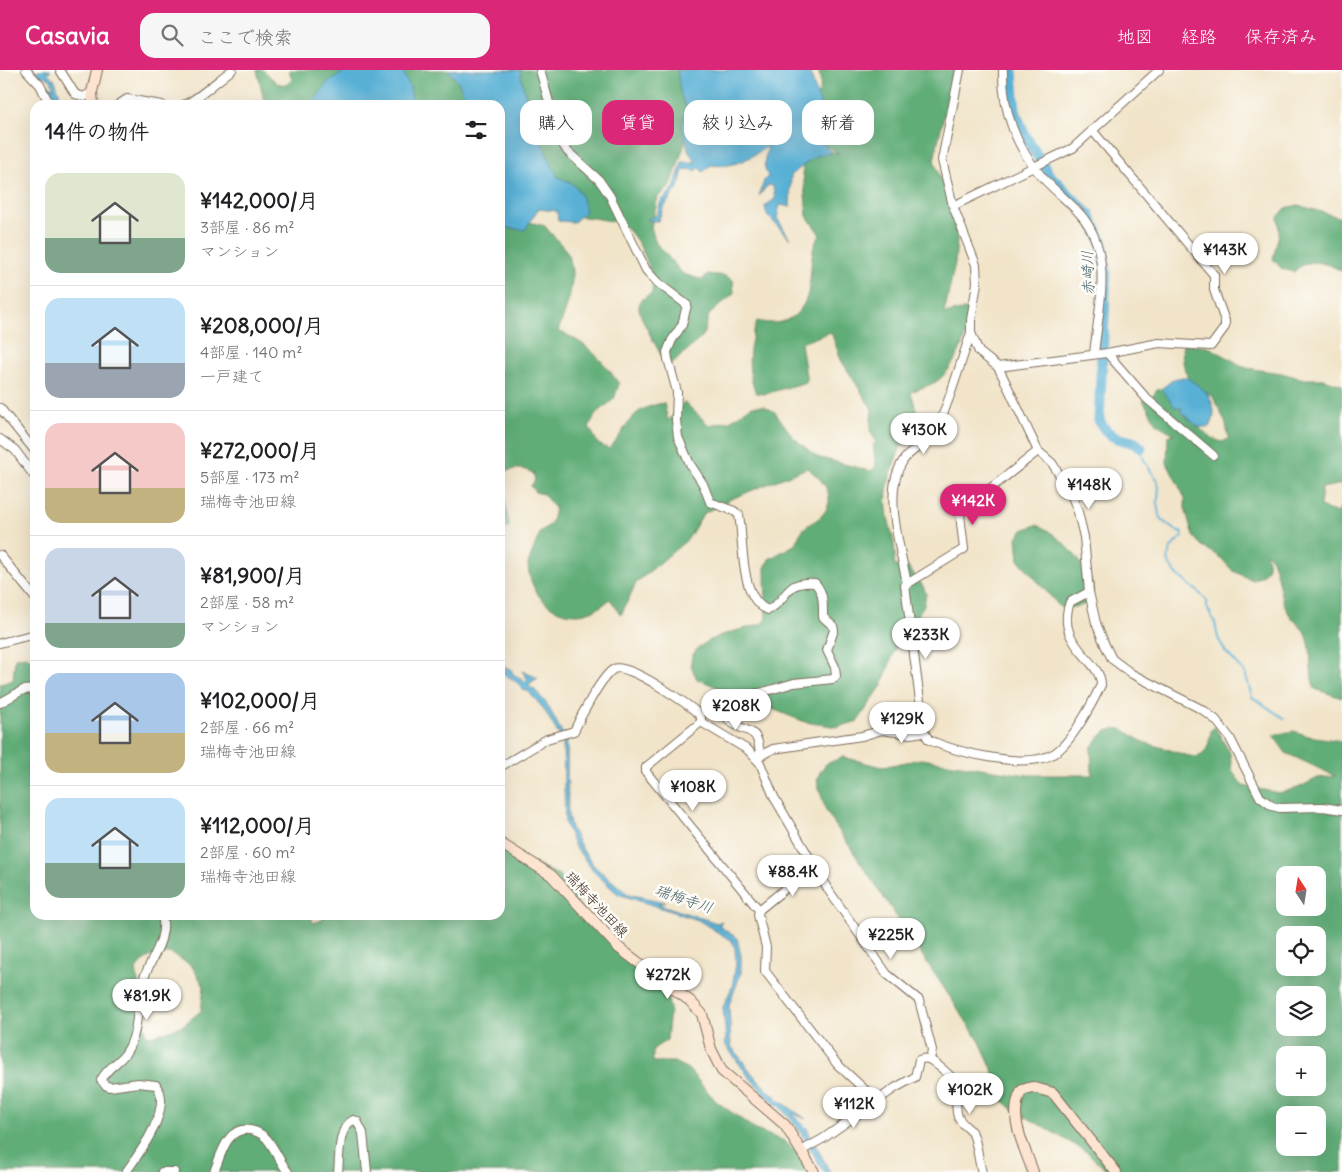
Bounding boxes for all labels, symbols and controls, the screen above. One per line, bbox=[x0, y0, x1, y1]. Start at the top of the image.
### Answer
search box bbox=[140, 13, 490, 58]
text: Casavia bbox=[25, 20, 110, 50]
icon: search bbox=[158, 21, 186, 49]
text: ここで検索 bbox=[198, 25, 293, 49]
text: 地図 bbox=[1117, 25, 1153, 48]
text: 経路 bbox=[1181, 25, 1217, 48]
text: 保存済み bbox=[1245, 25, 1317, 48]
chip: 購入 bbox=[520, 100, 592, 145]
chip: 賃貸 bbox=[602, 100, 674, 145]
chip: 絞り込み bbox=[684, 100, 792, 145]
chip: 新着 bbox=[802, 100, 874, 145]
icon: filters bbox=[462, 116, 490, 144]
text: 14件の物件 bbox=[45, 118, 149, 145]
text: ¥142,000/月 bbox=[200, 187, 319, 214]
icon: home bbox=[85, 193, 145, 253]
text: 3部屋 · 86 m² bbox=[200, 217, 295, 237]
pin: ¥143K bbox=[1190, 232, 1260, 275]
text: ¥143K bbox=[1203, 239, 1247, 259]
text: マンション bbox=[200, 241, 279, 261]
water label: 赤崎川 bbox=[1077, 250, 1098, 296]
text: ¥208,000/月 bbox=[200, 312, 324, 339]
icon: home bbox=[85, 318, 145, 378]
text: 4部屋 · 140 m² bbox=[200, 342, 302, 362]
text: 一戸建て bbox=[200, 366, 264, 386]
pin: ¥130K bbox=[889, 412, 959, 455]
text: ¥130K bbox=[901, 419, 947, 439]
text: ¥272,000/月 bbox=[200, 437, 320, 464]
icon: home bbox=[85, 443, 145, 503]
text: 5部屋 · 173 m² bbox=[200, 467, 299, 487]
pin: ¥148K bbox=[1054, 468, 1124, 510]
text: ¥148K bbox=[1067, 474, 1111, 494]
pin: ¥142K bbox=[938, 484, 1008, 526]
text: ¥142K bbox=[951, 490, 995, 510]
text: 瑞梅寺池田線 bbox=[200, 491, 296, 511]
text: ¥81,900/月 bbox=[200, 562, 305, 589]
icon: home bbox=[85, 568, 145, 628]
text: 2部屋 · 58 m² bbox=[200, 592, 294, 612]
text: マンション bbox=[200, 616, 279, 636]
pin: ¥233K bbox=[891, 618, 961, 660]
text: ¥233K bbox=[903, 624, 949, 644]
text: ¥102,000/月 bbox=[200, 687, 320, 714]
pin: ¥208K bbox=[701, 688, 771, 731]
icon: home bbox=[85, 693, 145, 753]
text: ¥208K bbox=[712, 695, 760, 715]
pin: ¥129K bbox=[867, 702, 937, 744]
text: ¥129K bbox=[880, 708, 924, 728]
text: 2部屋 · 66 m² bbox=[200, 717, 294, 737]
text: 瑞梅寺池田線 bbox=[200, 741, 296, 761]
pin: ¥108K bbox=[658, 770, 728, 812]
text: ¥108K bbox=[670, 776, 716, 796]
text: ¥112,000/月 bbox=[200, 812, 315, 839]
icon: home bbox=[85, 818, 145, 878]
text: 2部屋 · 60 m² bbox=[200, 842, 296, 862]
pin: ¥88.4K bbox=[752, 854, 834, 897]
text: ¥88.4K bbox=[768, 861, 818, 881]
text: 瑞梅寺池田線 bbox=[200, 866, 296, 886]
north arrow bbox=[1276, 866, 1326, 916]
map controls bbox=[1276, 866, 1326, 1156]
street label: 瑞梅寺池田線 bbox=[562, 867, 632, 941]
water label: 瑞梅寺川 bbox=[653, 880, 716, 917]
pin: ¥225K bbox=[856, 918, 926, 960]
text: ¥225K bbox=[868, 924, 914, 944]
button: locate bbox=[1276, 926, 1326, 976]
pin: ¥272K bbox=[633, 958, 703, 1000]
text: ¥272K bbox=[646, 964, 690, 984]
pin: ¥81.9K bbox=[106, 978, 188, 1021]
text: ¥81.9K bbox=[123, 985, 171, 1005]
button: layers bbox=[1276, 986, 1326, 1036]
button: + bbox=[1276, 1046, 1326, 1096]
pin: ¥102K bbox=[935, 1072, 1005, 1115]
text: ¥102K bbox=[948, 1079, 992, 1099]
pin: ¥112K bbox=[819, 1086, 889, 1129]
text: ¥112K bbox=[834, 1093, 874, 1113]
button: − bbox=[1276, 1106, 1326, 1156]

